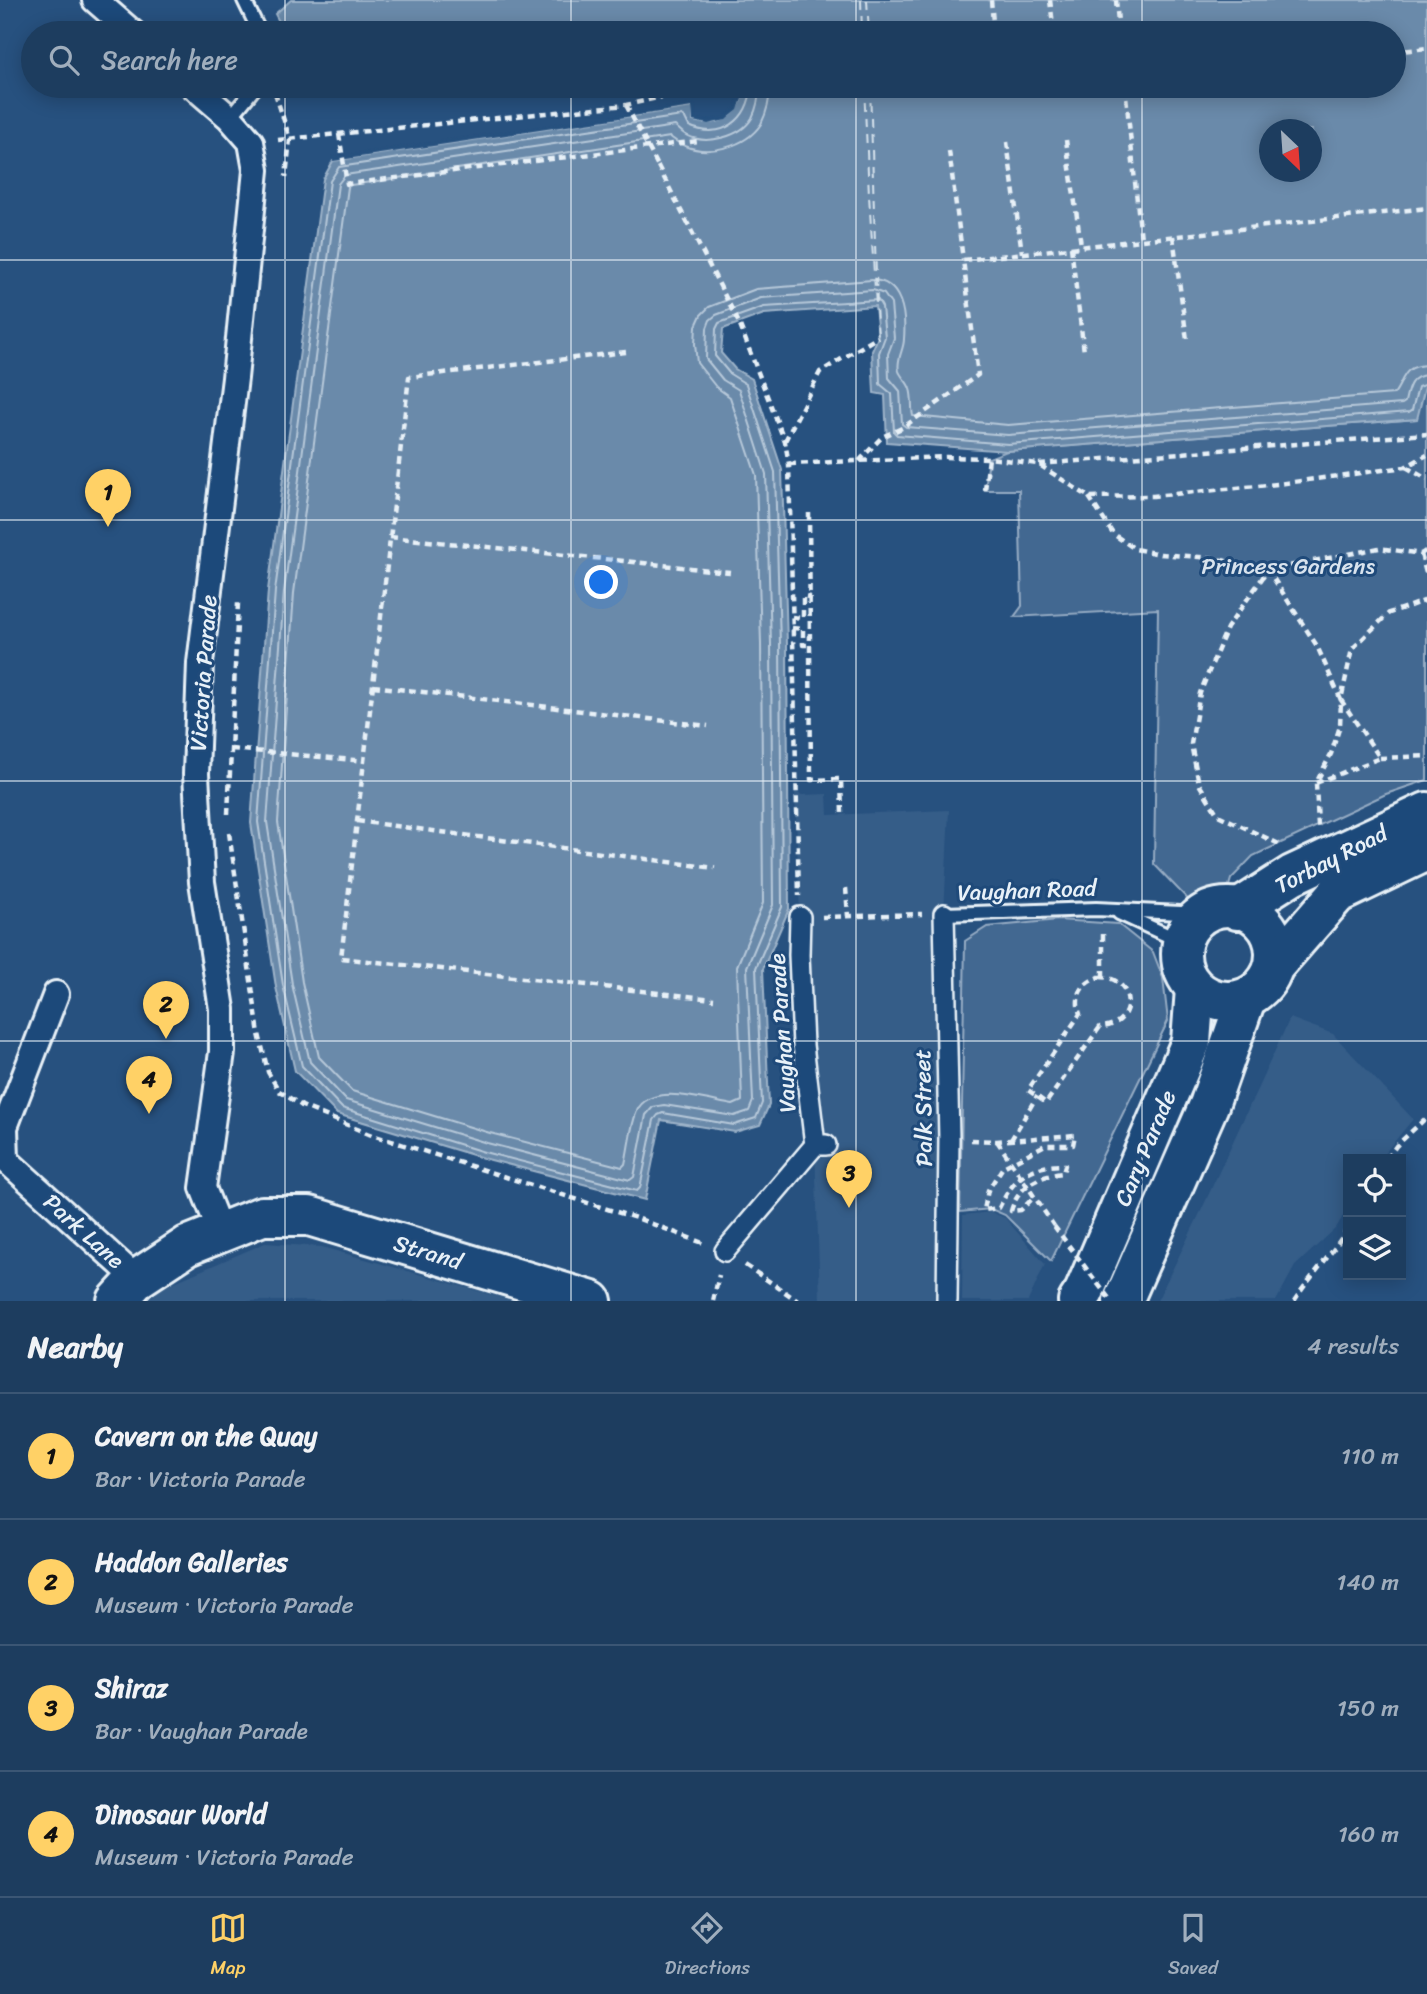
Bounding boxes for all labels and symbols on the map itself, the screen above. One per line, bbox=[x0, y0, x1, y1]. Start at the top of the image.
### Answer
north arrow bbox=[1259, 119, 1322, 182]
pin: 1 bbox=[85, 469, 131, 527]
park label: Princess Gardens bbox=[1201, 546, 1375, 587]
your location bbox=[584, 565, 618, 599]
street label: Victoria Parade bbox=[178, 593, 229, 753]
street label: Torbay Road bbox=[1267, 813, 1397, 906]
street label: Vaughan Road bbox=[957, 868, 1099, 913]
street label: Vaughan Parade bbox=[756, 952, 809, 1114]
pin: 2 bbox=[143, 981, 189, 1039]
street label: Palk Street bbox=[902, 1049, 945, 1167]
pin: 4 bbox=[126, 1056, 172, 1114]
street label: Cary Parade bbox=[1103, 1083, 1188, 1213]
pin: 3 bbox=[826, 1150, 872, 1208]
street label: Park Lane bbox=[33, 1183, 134, 1280]
street label: Strand bbox=[388, 1223, 469, 1283]

